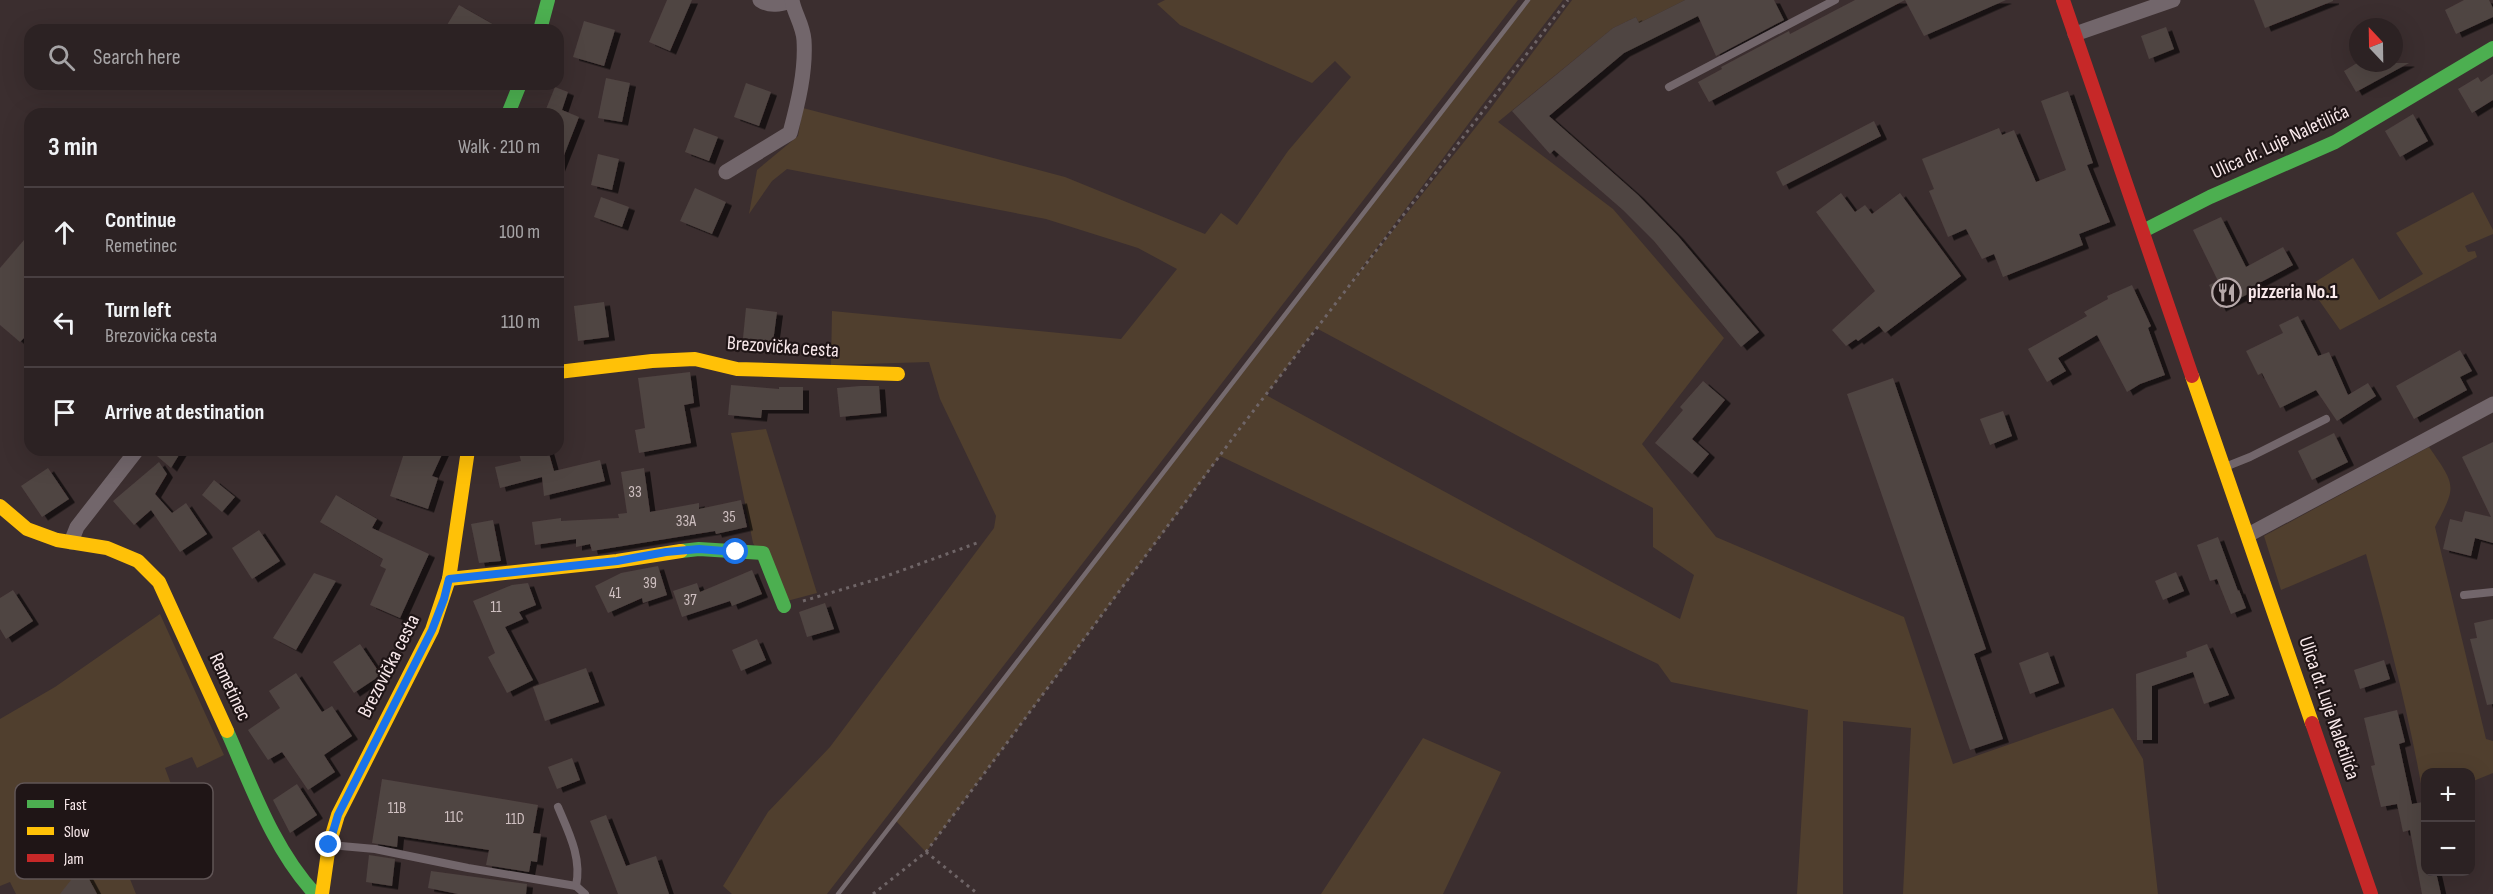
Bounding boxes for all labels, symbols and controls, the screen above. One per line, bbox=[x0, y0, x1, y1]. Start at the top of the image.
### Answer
north arrow bbox=[2349, 18, 2403, 72]
search box bbox=[24, 24, 564, 90]
icon: search bbox=[45, 41, 78, 74]
text: Search here bbox=[93, 44, 180, 71]
street label: Ulica dr. Luje Naletilića bbox=[2207, 100, 2353, 184]
text: 3 min bbox=[48, 132, 98, 163]
text: Walk · 210 m bbox=[458, 135, 540, 159]
text: Continue bbox=[105, 207, 176, 234]
icon: ahead bbox=[48, 216, 81, 249]
text: 100 m bbox=[499, 220, 540, 244]
text: Remetinec bbox=[105, 234, 177, 258]
restaurant icon: pizzeria No.1 bbox=[2211, 276, 2243, 308]
place label: pizzeria No.1 bbox=[2248, 280, 2338, 304]
text: Turn left bbox=[105, 297, 171, 324]
icon: left bbox=[48, 306, 81, 339]
text: 110 m bbox=[501, 310, 540, 334]
text: Brezovička cesta bbox=[105, 324, 217, 348]
street label: Brezovička cesta bbox=[726, 331, 840, 363]
icon: arrive bbox=[48, 396, 81, 429]
text: Arrive at destination bbox=[105, 399, 264, 426]
house number: 33 bbox=[628, 483, 642, 502]
house number: 35 bbox=[722, 508, 736, 527]
house number: 33A bbox=[676, 512, 696, 531]
route start bbox=[722, 538, 748, 564]
house number: 39 bbox=[643, 574, 657, 593]
house number: 41 bbox=[609, 584, 622, 603]
house number: 37 bbox=[683, 591, 697, 610]
house number: 11 bbox=[490, 598, 502, 617]
street label: Brezovička cesta bbox=[353, 611, 425, 721]
street label: Ulica dr. Luje Naletilića bbox=[2293, 633, 2365, 783]
street label: Remetinec bbox=[204, 649, 256, 725]
map controls bbox=[2421, 768, 2475, 876]
button: + bbox=[2421, 768, 2475, 822]
legend bbox=[15, 783, 213, 879]
text: Fast bbox=[64, 796, 87, 815]
house number: 11B bbox=[388, 799, 406, 818]
house number: 11C bbox=[445, 808, 464, 827]
house number: 11D bbox=[505, 810, 525, 829]
button: − bbox=[2421, 822, 2475, 876]
text: Slow bbox=[64, 823, 89, 842]
route end bbox=[315, 831, 341, 857]
text: Jam bbox=[63, 850, 84, 869]

